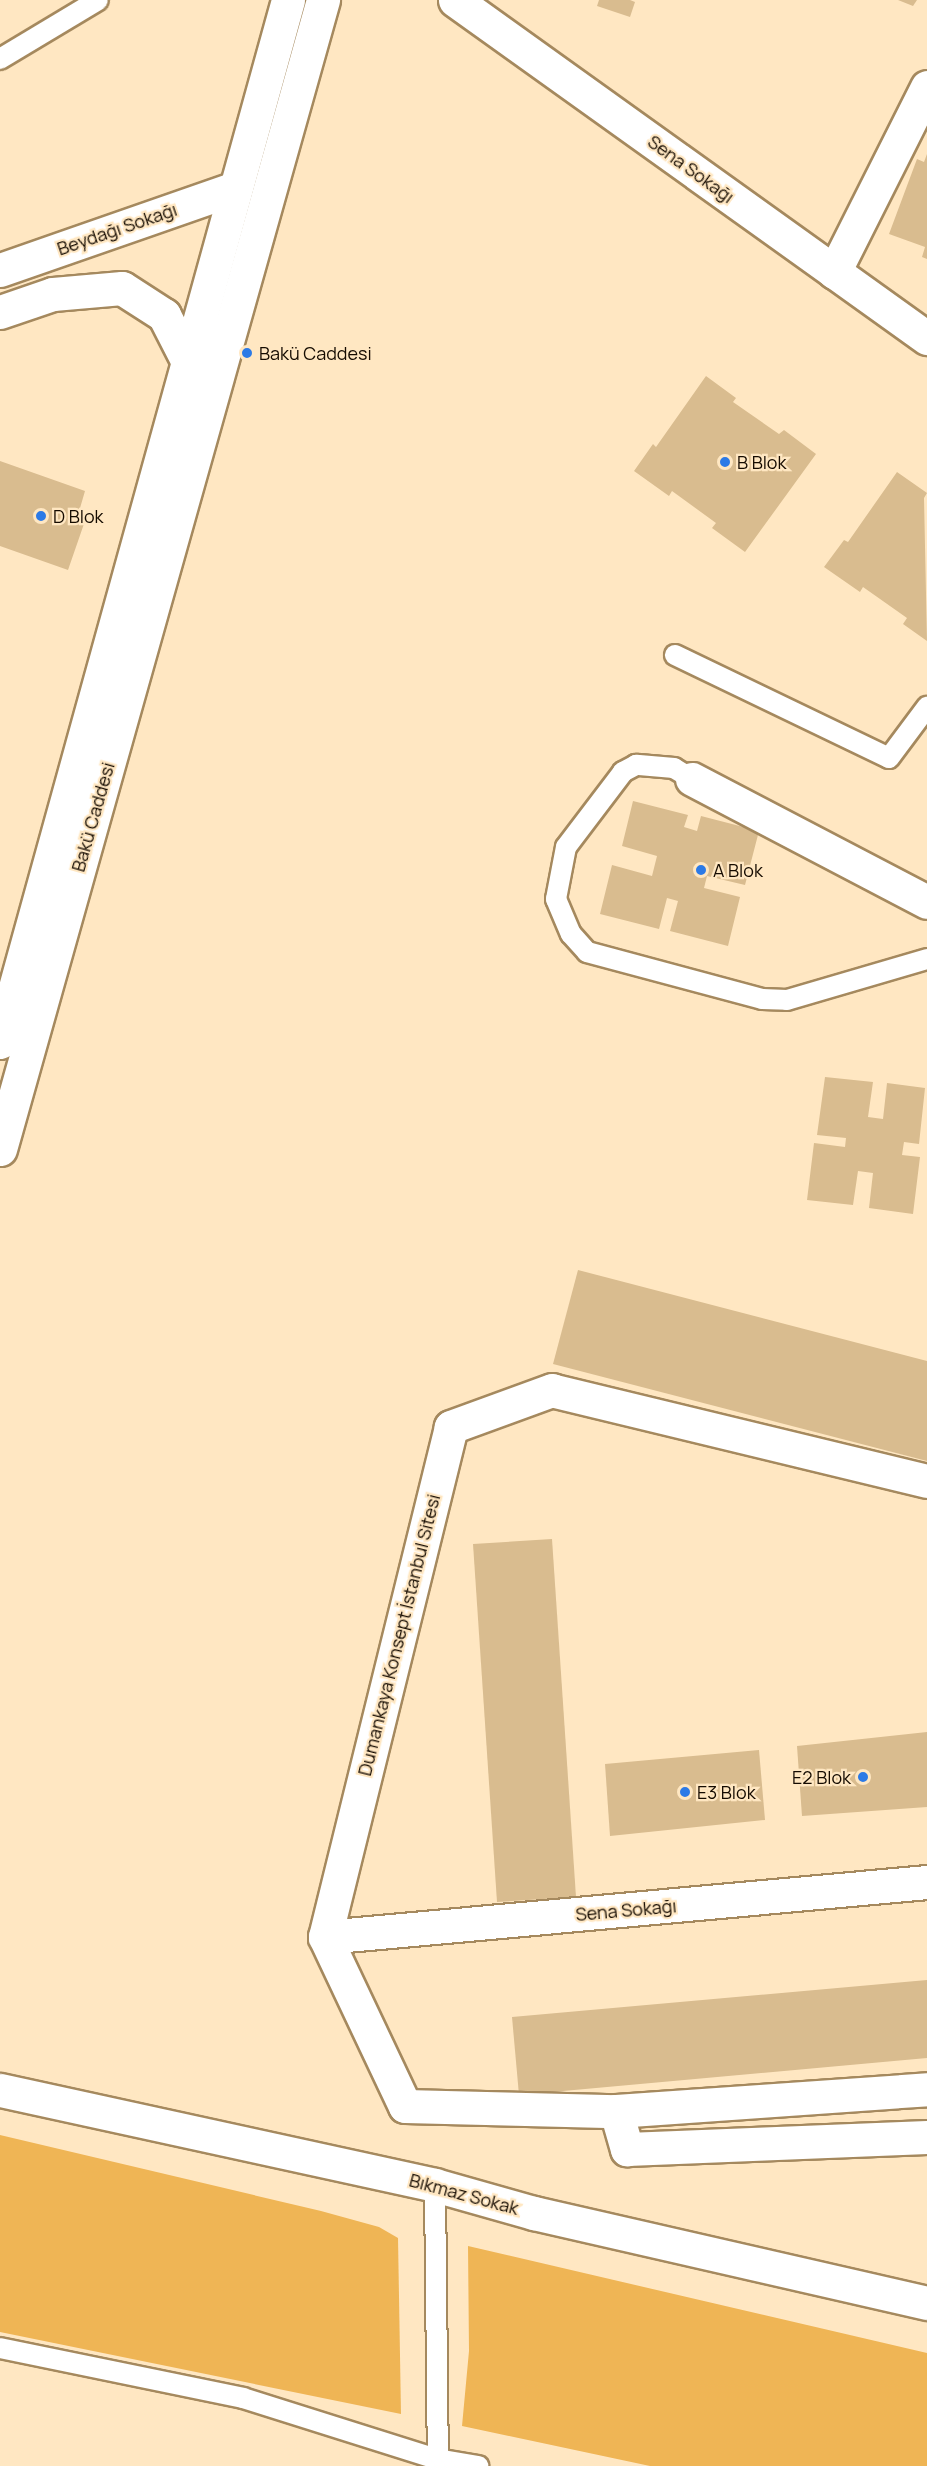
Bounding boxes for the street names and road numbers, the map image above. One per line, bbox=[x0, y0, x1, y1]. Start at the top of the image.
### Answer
street label: Sena Sokağı bbox=[644, 131, 738, 207]
street label: Beydağı Sokağı bbox=[54, 198, 180, 260]
street label: Bakü Caddesi bbox=[67, 760, 119, 874]
street label: Dumankaya Konsept İstanbul Sitesi bbox=[354, 1492, 444, 1778]
street label: Sena Sokağı bbox=[575, 1895, 677, 1925]
street label: Bıkmaz Sokak bbox=[407, 2169, 521, 2219]

